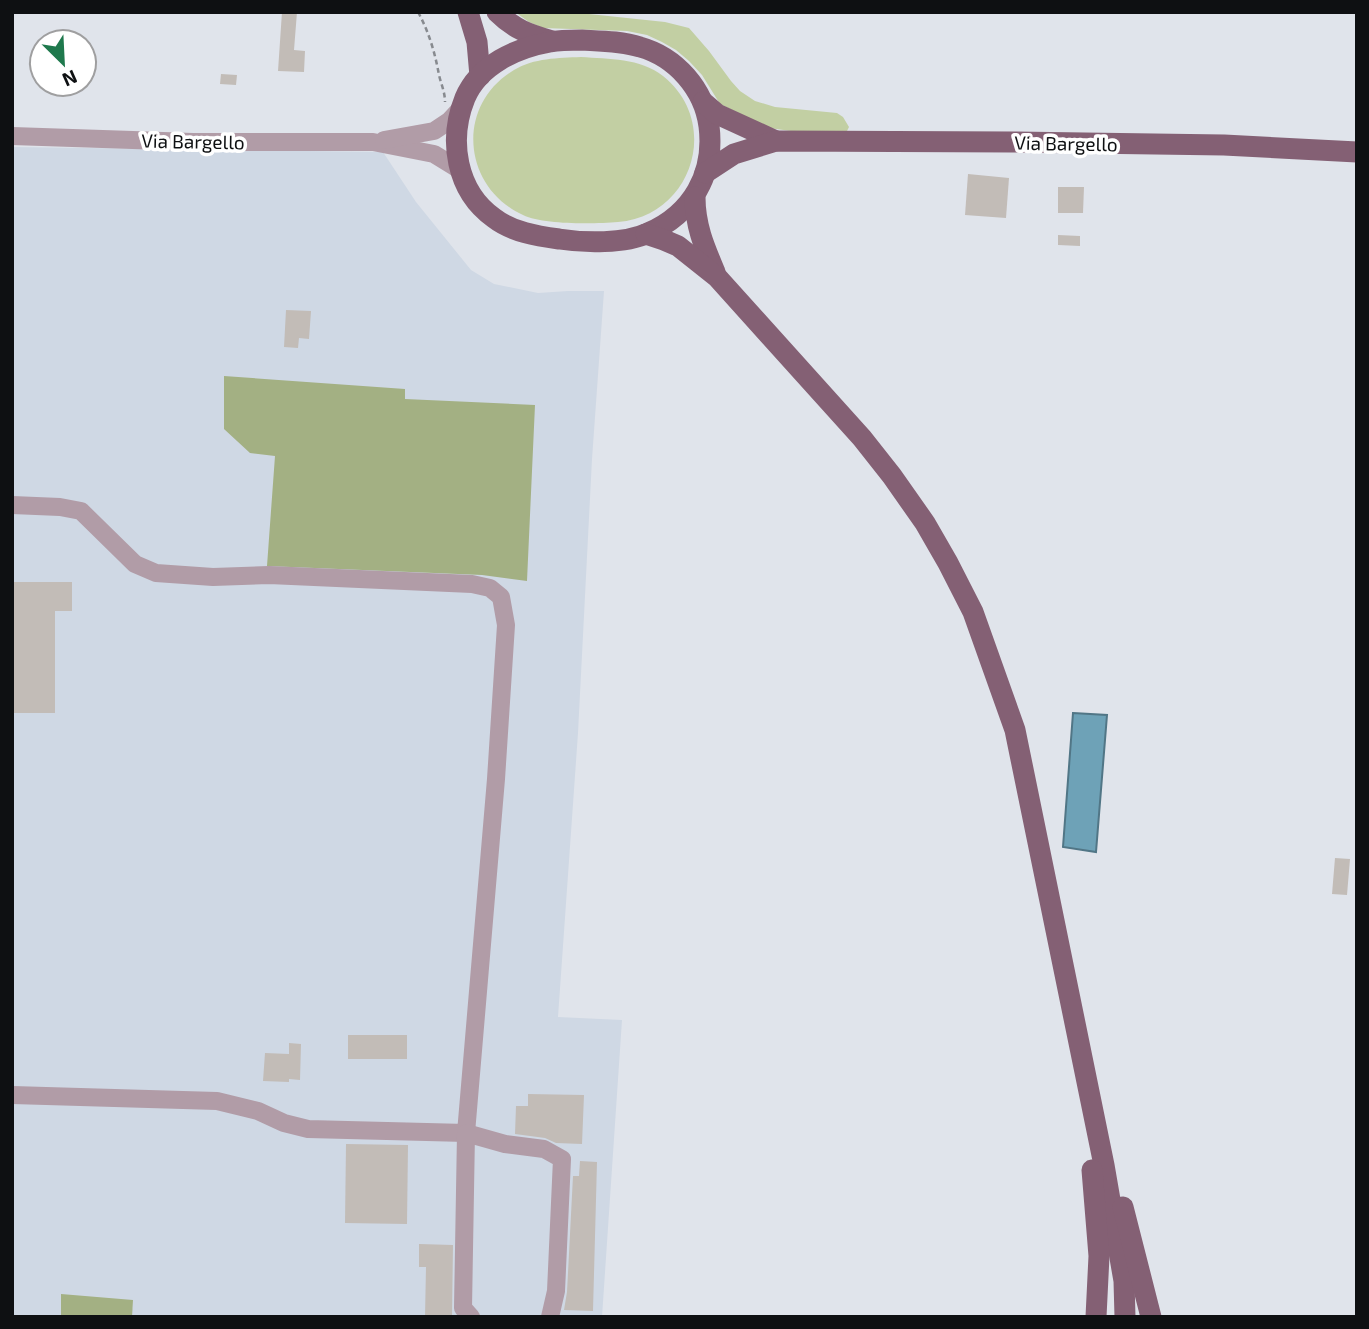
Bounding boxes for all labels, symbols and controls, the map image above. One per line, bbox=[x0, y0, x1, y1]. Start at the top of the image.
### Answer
north arrow bbox=[28, 28, 98, 98]
text: N bbox=[59, 66, 81, 92]
street label: Via Bargello bbox=[141, 129, 245, 153]
street label: Via Bargello bbox=[1014, 131, 1118, 155]

